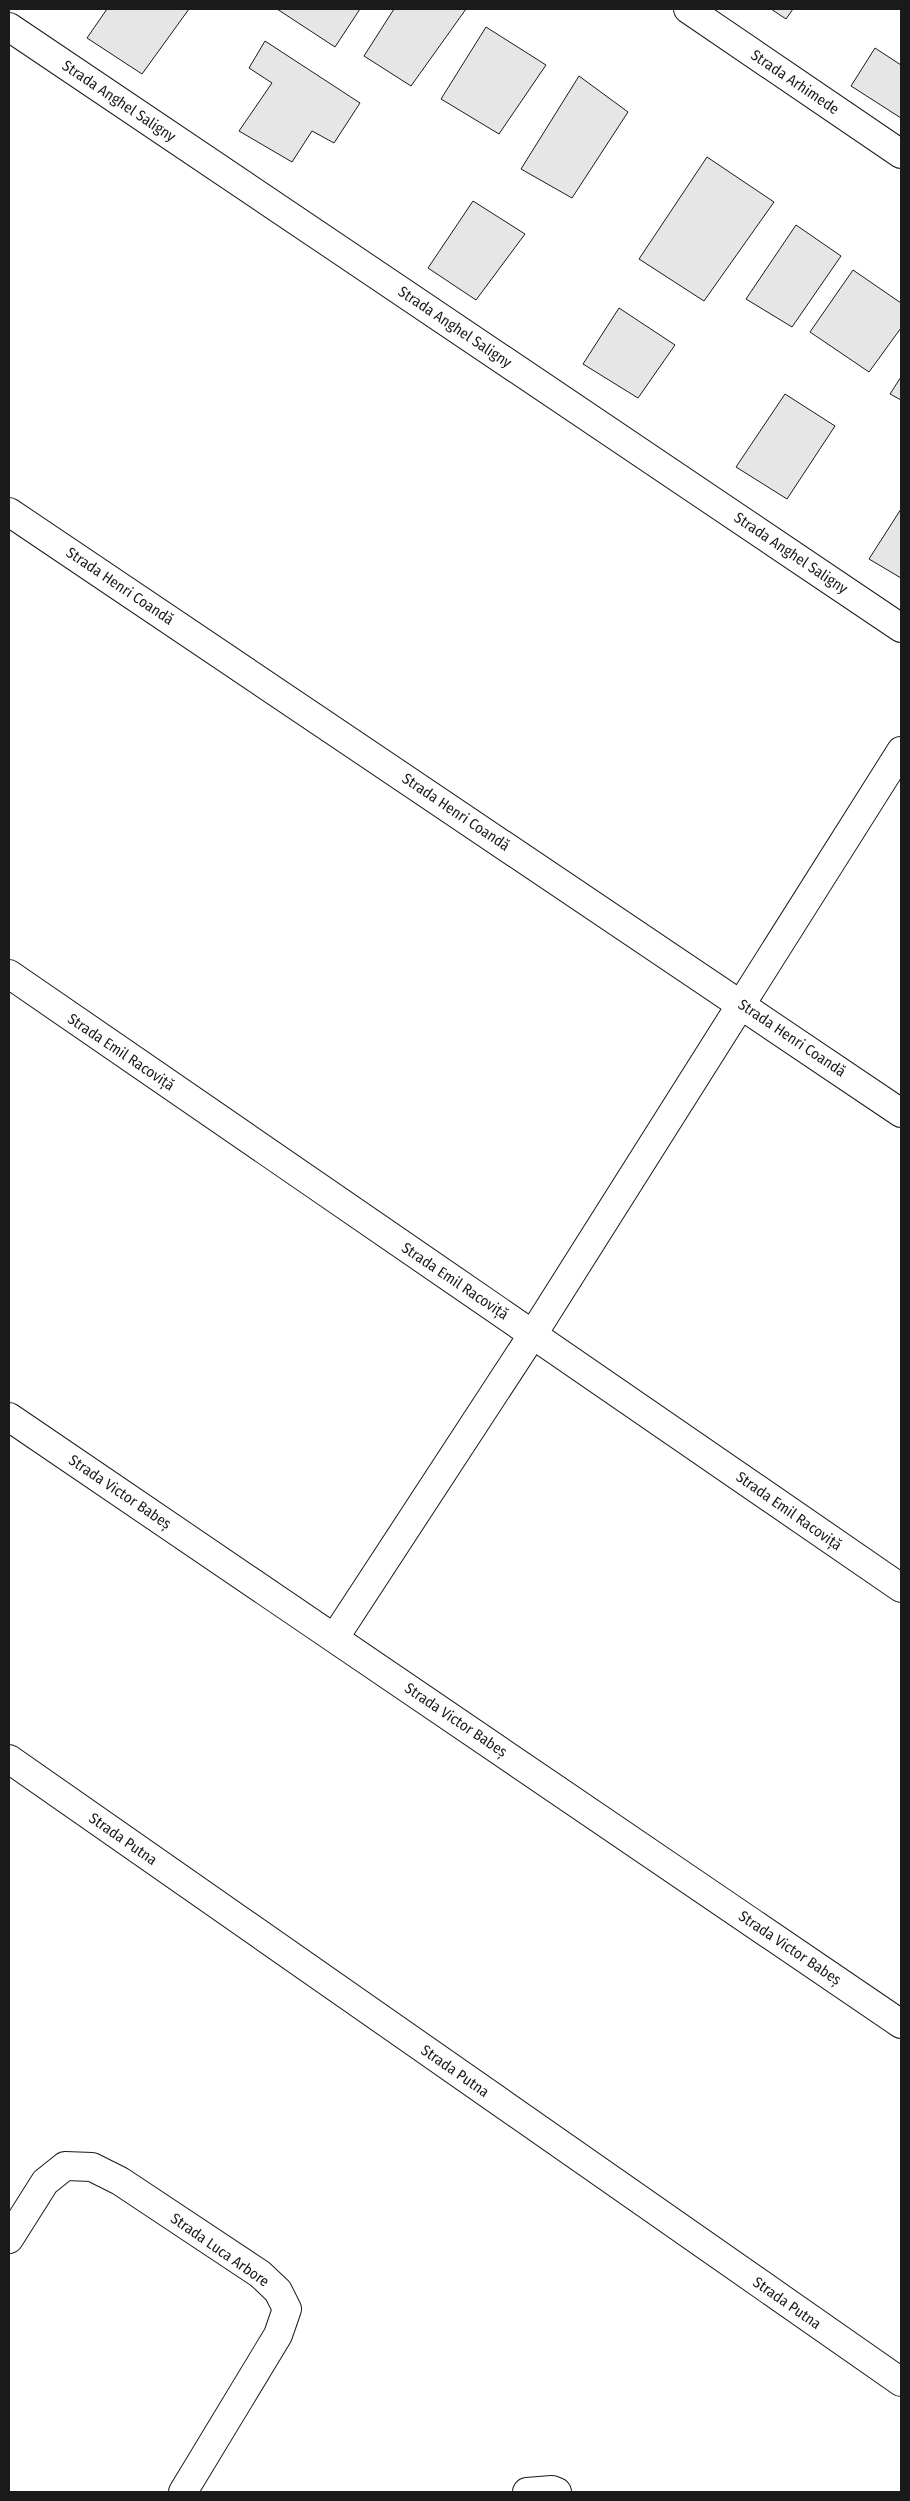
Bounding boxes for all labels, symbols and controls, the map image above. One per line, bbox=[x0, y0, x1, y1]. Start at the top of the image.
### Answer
street label: Strada Arhimede bbox=[747, 46, 843, 118]
street label: Strada Anghel Saligny bbox=[59, 56, 179, 146]
street label: Strada Anghel Saligny bbox=[395, 282, 515, 372]
street label: Strada Anghel Saligny bbox=[731, 508, 851, 598]
street label: Strada Henri Coandă bbox=[63, 543, 177, 629]
street label: Strada Henri Coandă bbox=[399, 769, 513, 855]
street label: Strada Henri Coandă bbox=[735, 995, 849, 1081]
street label: Strada Emil Racoviță bbox=[64, 1010, 178, 1095]
street label: Strada Emil Racoviță bbox=[398, 1239, 512, 1324]
street label: Strada Victor Babeș bbox=[65, 1451, 175, 1534]
street label: Strada Emil Racoviță bbox=[732, 1468, 845, 1555]
street label: Strada Victor Babeș bbox=[401, 1679, 511, 1762]
street label: Strada Putna bbox=[86, 1809, 160, 1869]
street label: Strada Victor Babeș bbox=[735, 1907, 845, 1990]
street label: Strada Putna bbox=[418, 2041, 492, 2101]
street label: Strada Luca Arbore bbox=[167, 2209, 273, 2291]
street label: Strada Putna bbox=[750, 2273, 824, 2333]

